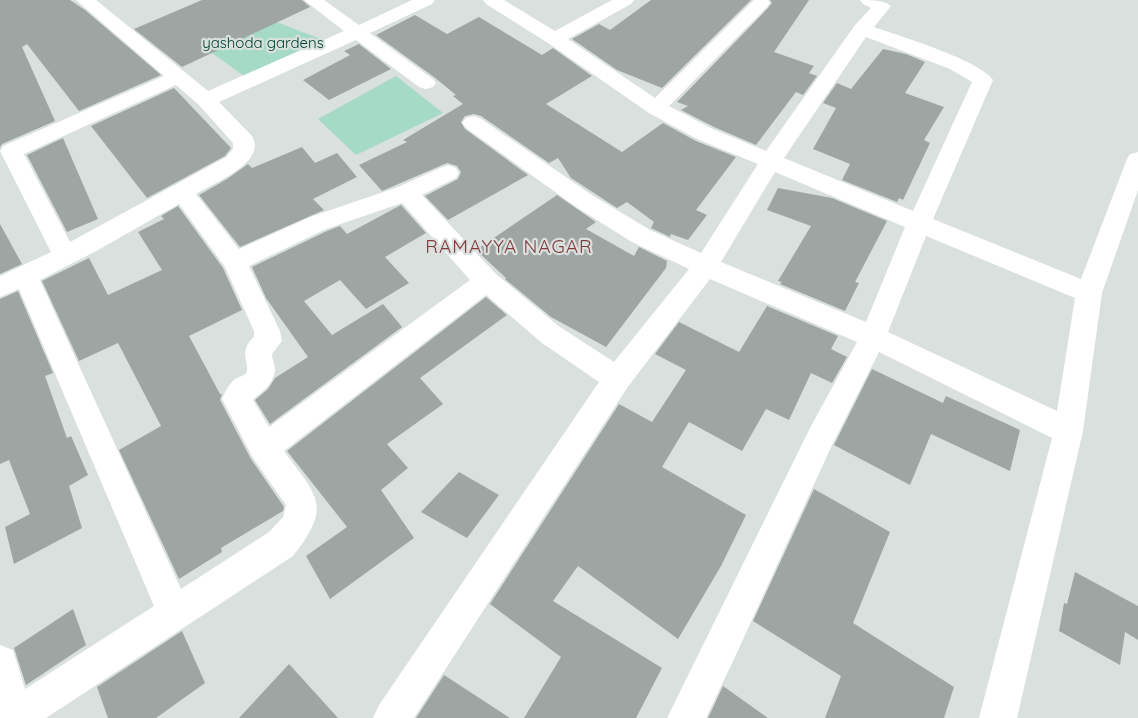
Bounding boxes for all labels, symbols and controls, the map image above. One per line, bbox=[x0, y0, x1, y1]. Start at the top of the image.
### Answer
park label: yashoda gardens bbox=[202, 33, 324, 52]
district label: RAMAYYA NAGAR bbox=[425, 234, 593, 258]

